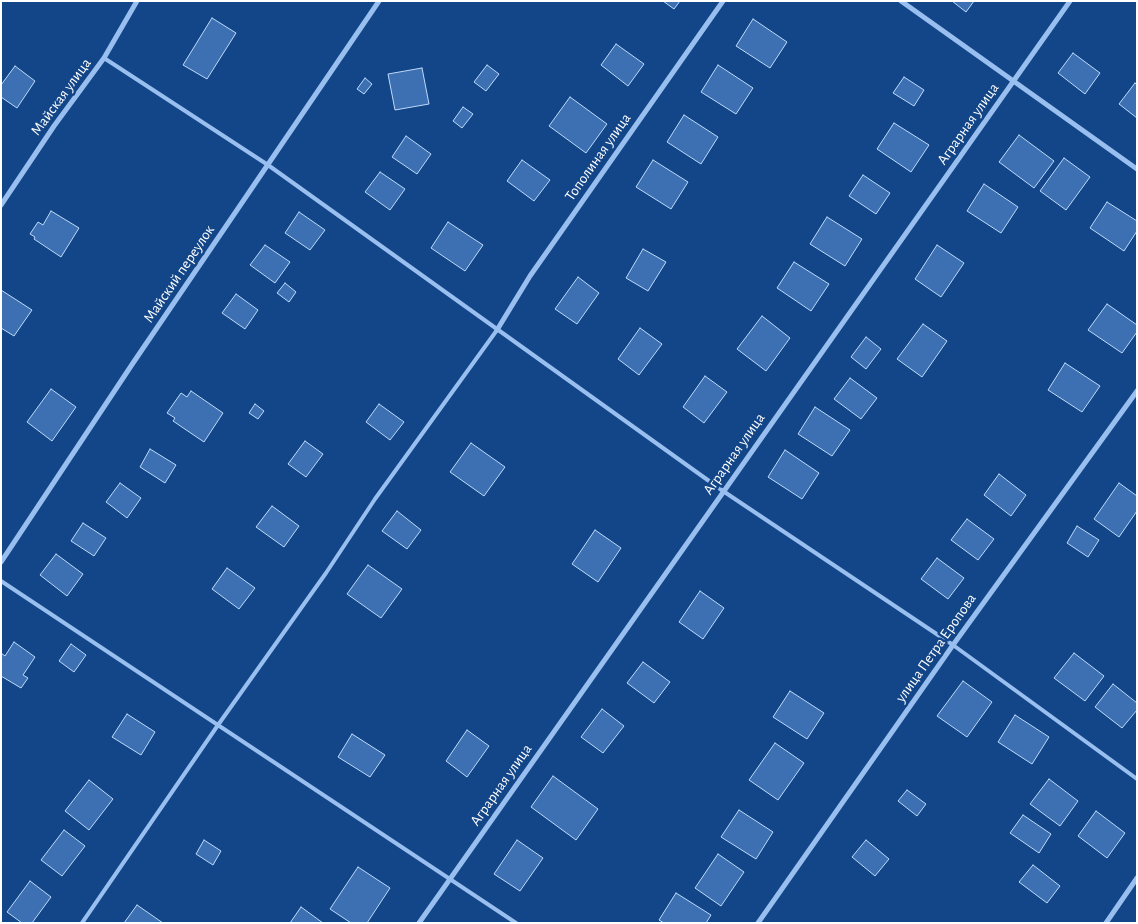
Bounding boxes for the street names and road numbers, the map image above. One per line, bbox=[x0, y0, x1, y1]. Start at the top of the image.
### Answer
street label: Майская улица bbox=[27, 55, 95, 139]
street label: Аграрная улица bbox=[933, 80, 1003, 168]
street label: Тополиная улица bbox=[561, 110, 635, 204]
street label: Майский переулок bbox=[140, 222, 218, 326]
street label: Аграрная улица bbox=[699, 410, 769, 498]
street label: улица Петра Еропова bbox=[892, 590, 980, 706]
street label: Аграрная улица bbox=[466, 741, 536, 829]

